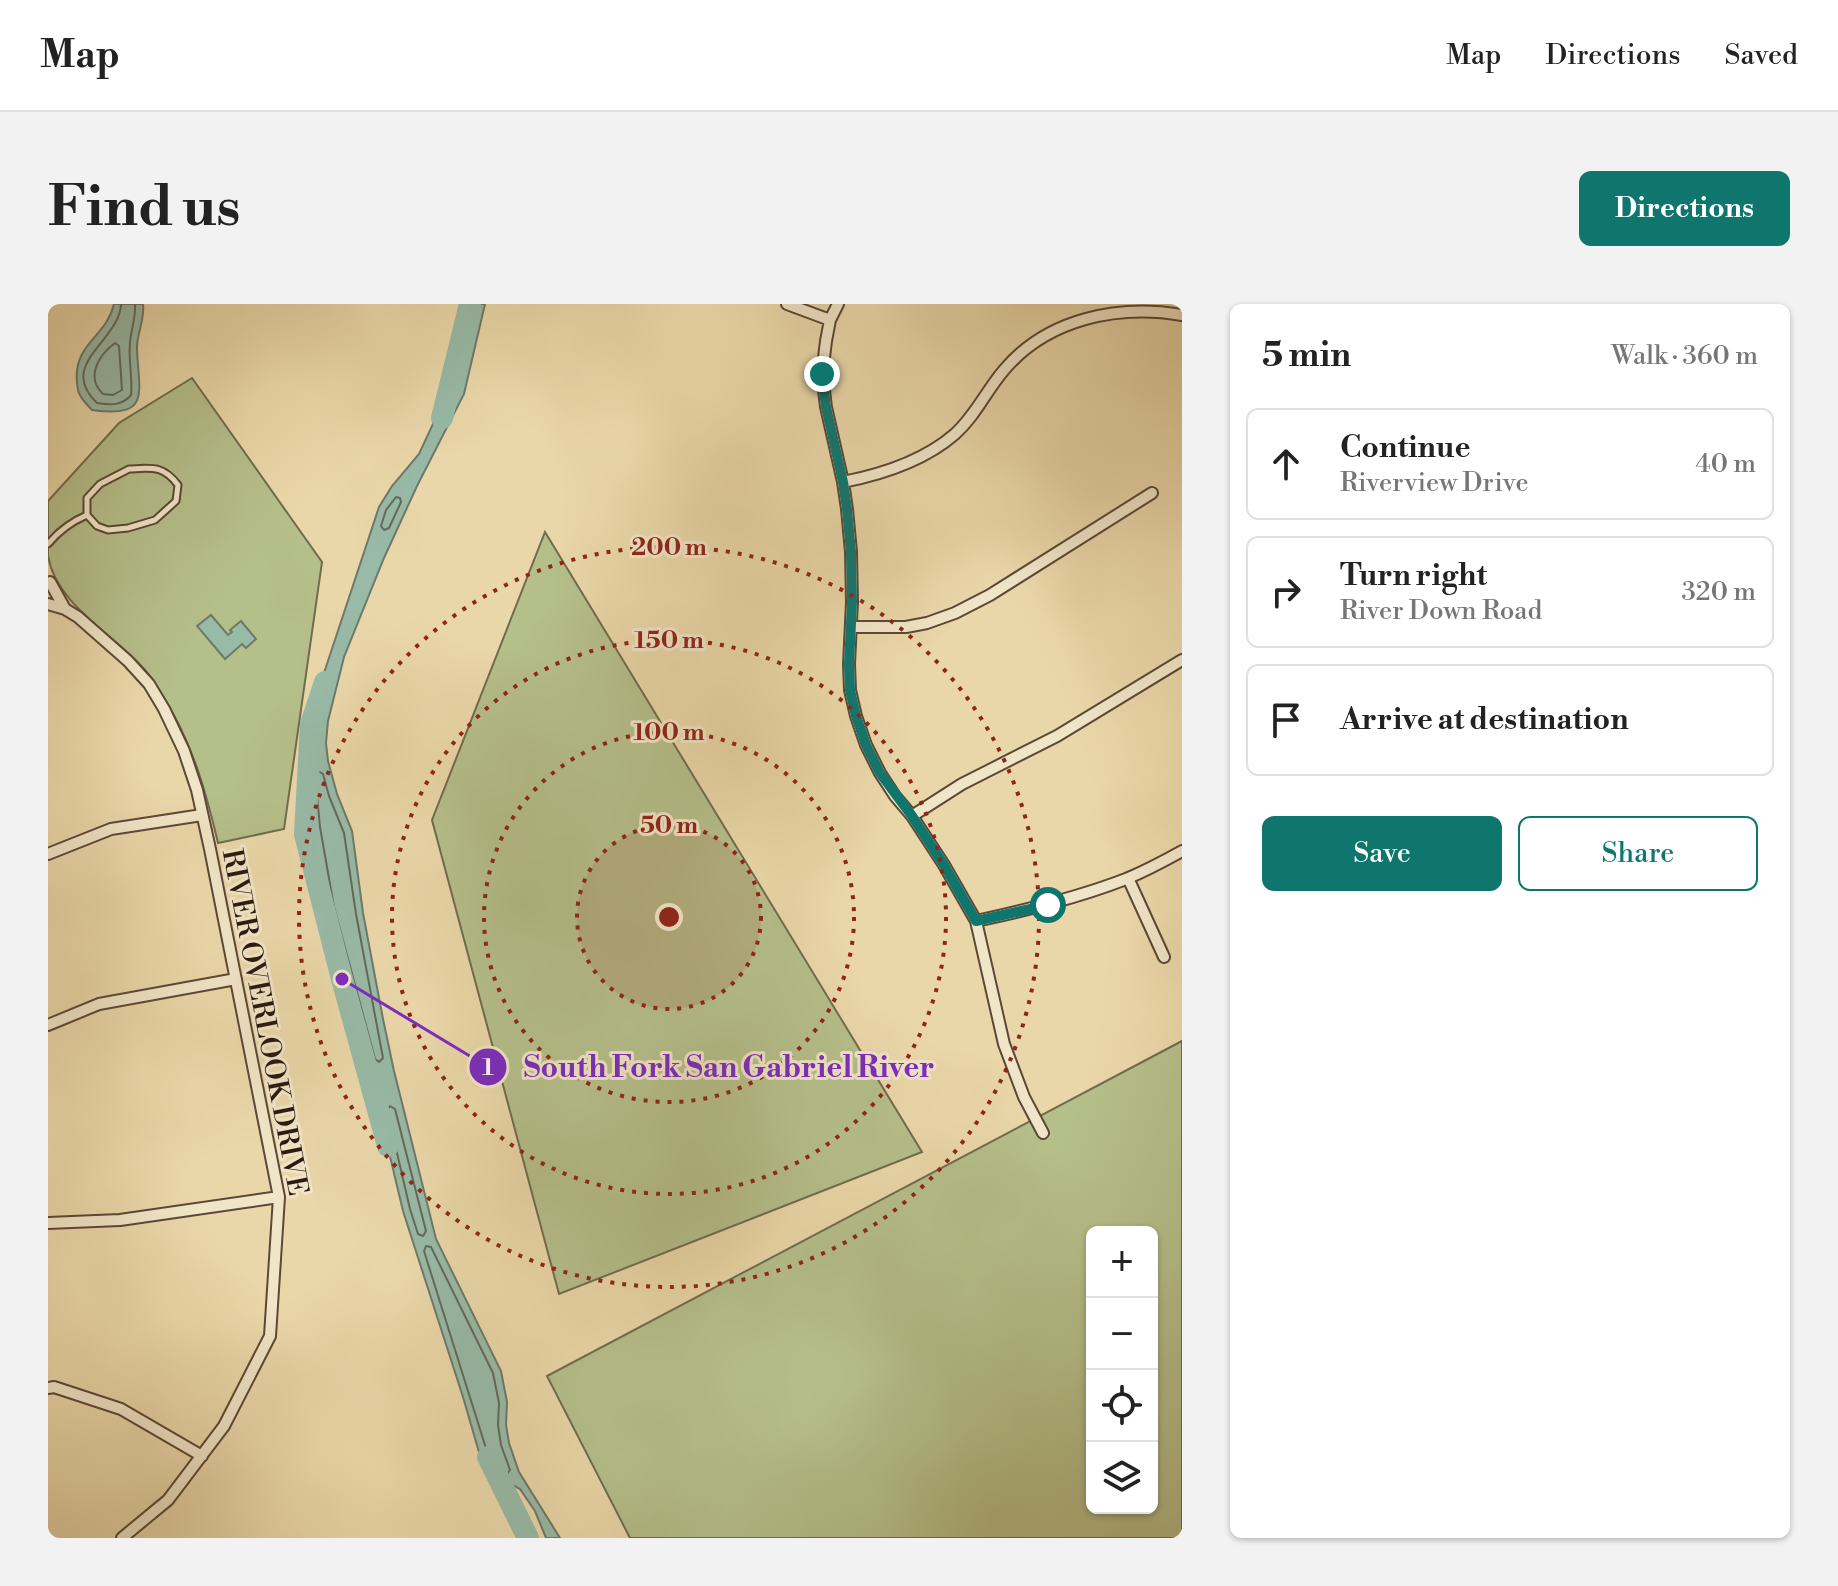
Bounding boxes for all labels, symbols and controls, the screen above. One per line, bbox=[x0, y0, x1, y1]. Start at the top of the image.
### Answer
text: Map bbox=[40, 32, 120, 79]
text: Map bbox=[1446, 38, 1501, 73]
text: Directions bbox=[1545, 38, 1680, 73]
text: Saved bbox=[1724, 38, 1798, 73]
button: Directions bbox=[1579, 171, 1790, 246]
text: Find us bbox=[48, 173, 241, 243]
text: 5 min bbox=[1262, 335, 1351, 377]
text: Walk · 360 m bbox=[1611, 340, 1758, 372]
route end bbox=[804, 356, 840, 392]
text: Continue bbox=[1340, 429, 1471, 467]
icon: ahead bbox=[1264, 442, 1308, 486]
text: 40 m bbox=[1695, 448, 1756, 480]
text: Riverview Drive bbox=[1340, 467, 1529, 499]
text: 200 m bbox=[631, 533, 707, 563]
text: Turn right bbox=[1340, 557, 1487, 595]
icon: right bbox=[1264, 570, 1308, 614]
text: 320 m bbox=[1681, 576, 1756, 608]
text: River Down Road bbox=[1340, 595, 1542, 627]
text: 150 m bbox=[634, 626, 704, 656]
icon: arrive bbox=[1264, 698, 1308, 742]
text: Arrive at destination bbox=[1340, 701, 1629, 739]
text: 100 m bbox=[633, 718, 705, 748]
text: 50 m bbox=[640, 811, 698, 841]
button: Save bbox=[1262, 816, 1502, 891]
button: Share bbox=[1518, 816, 1758, 891]
street label: RIVER OVERLOOK DRIVE bbox=[214, 846, 315, 1199]
route start bbox=[1030, 887, 1066, 923]
centre of rings bbox=[655, 903, 683, 931]
callout: South Fork San Gabriel River bbox=[468, 1040, 951, 1094]
text: South Fork San Gabriel River bbox=[524, 1049, 935, 1087]
text: 1 bbox=[482, 1053, 494, 1083]
map controls bbox=[1086, 1226, 1158, 1514]
button: + bbox=[1086, 1226, 1158, 1298]
button: − bbox=[1086, 1298, 1158, 1370]
button: locate bbox=[1086, 1370, 1158, 1442]
button: layers bbox=[1086, 1442, 1158, 1514]

